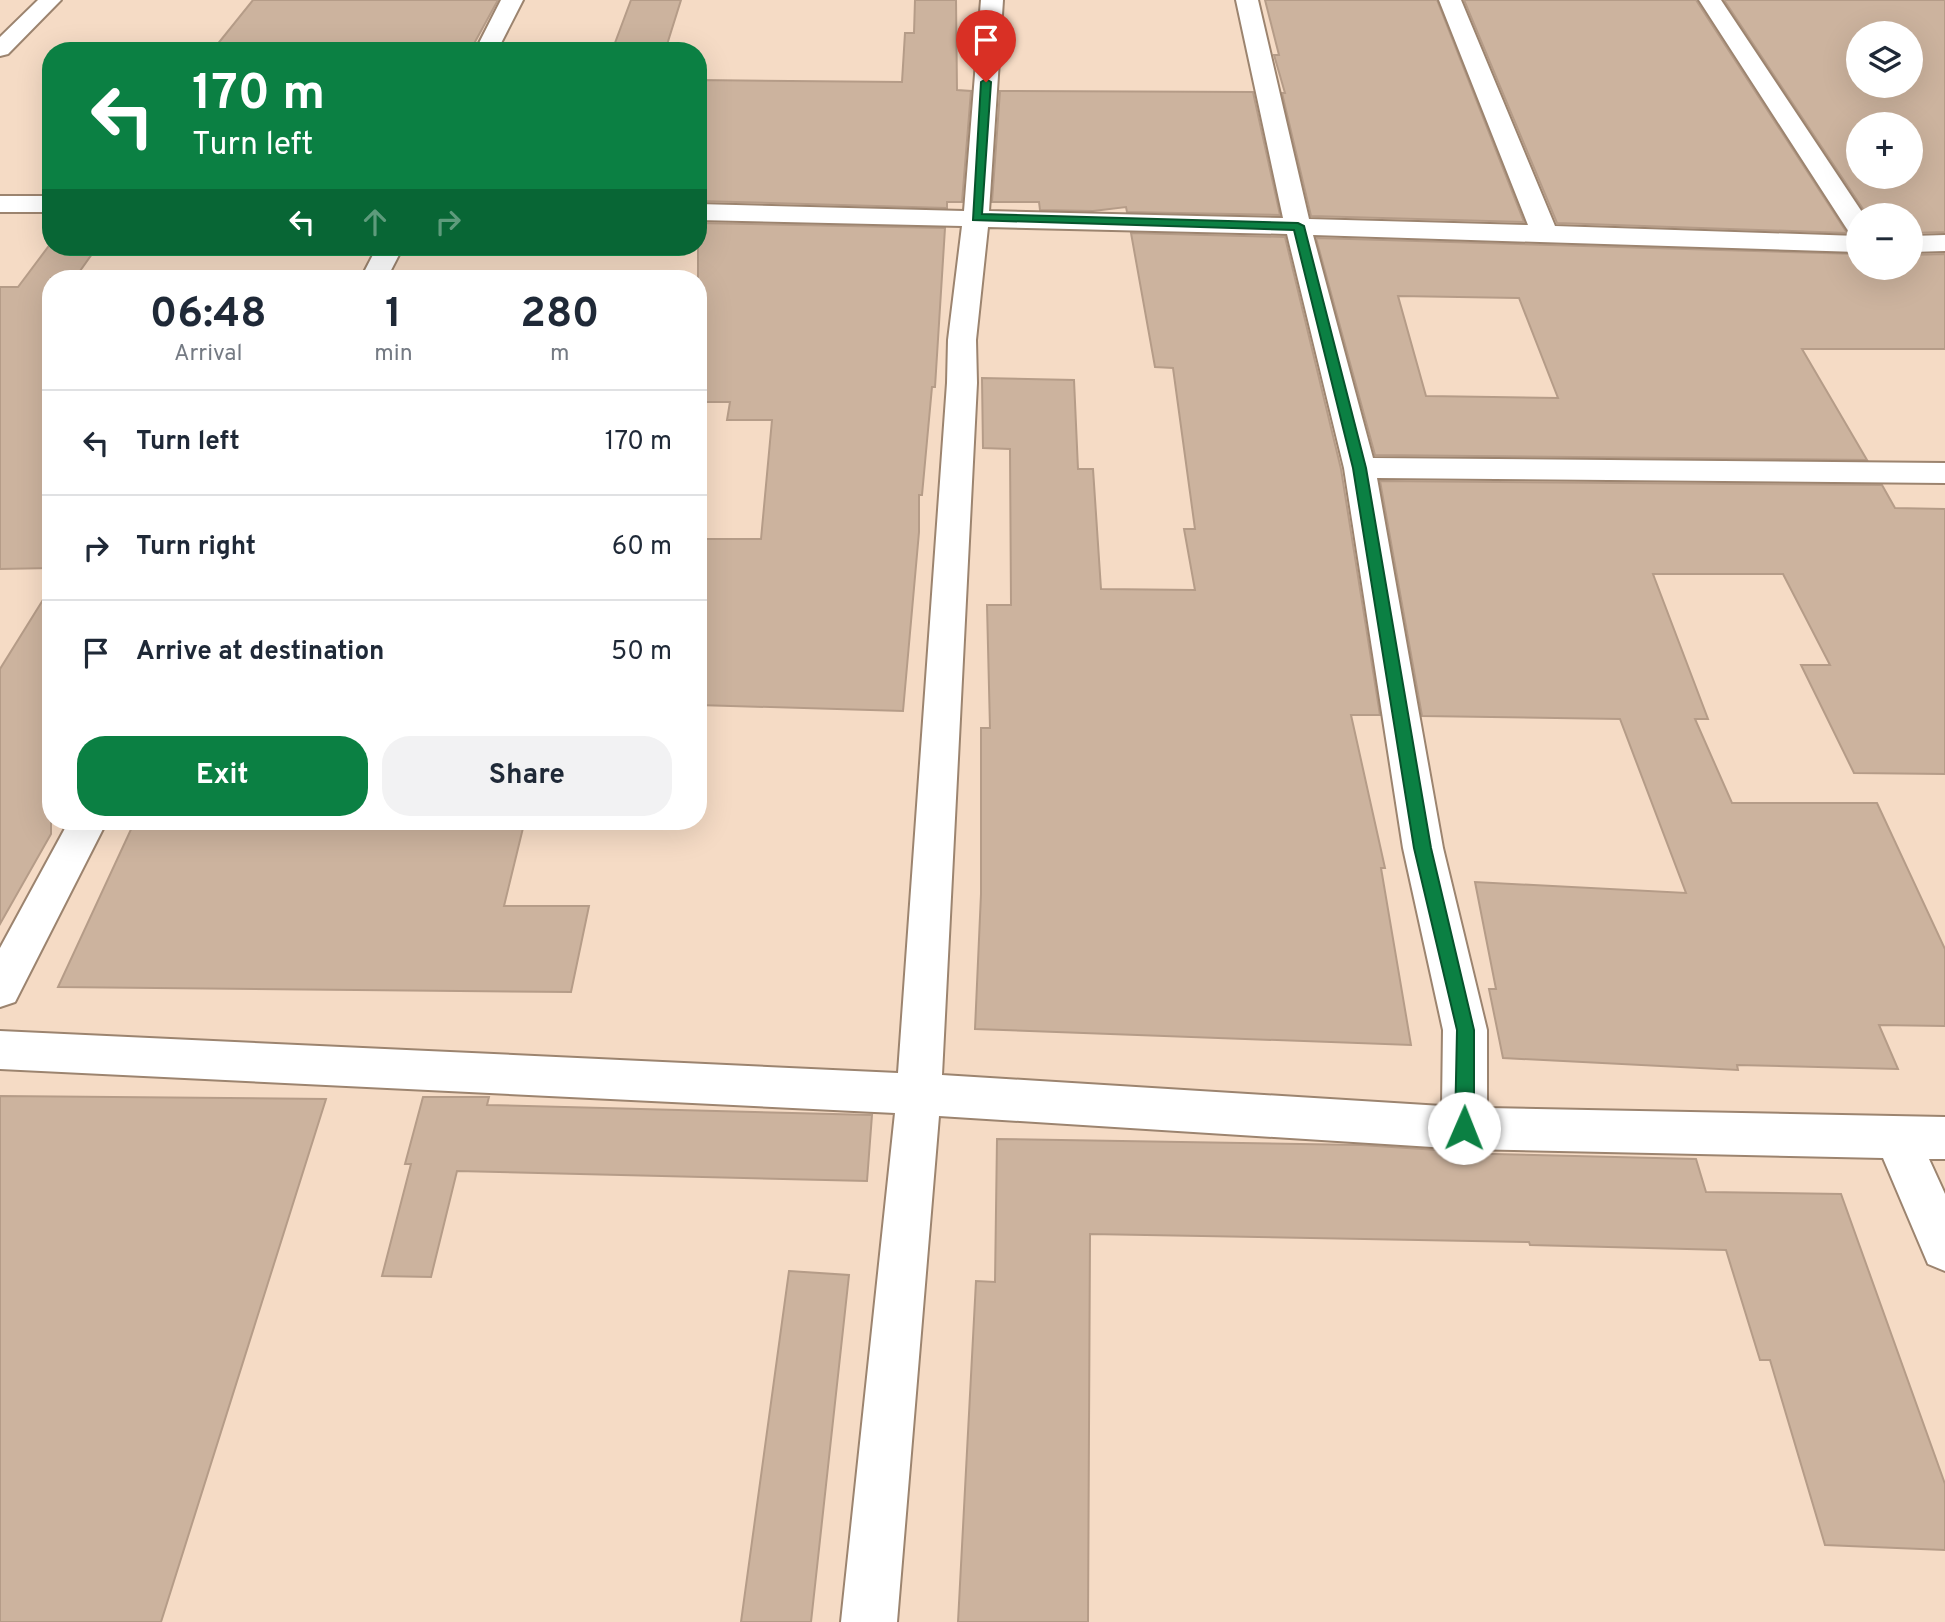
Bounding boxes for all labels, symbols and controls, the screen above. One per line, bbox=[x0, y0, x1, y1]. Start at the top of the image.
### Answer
pin bbox=[956, 10, 1016, 82]
icon: arrive bbox=[967, 21, 1005, 59]
map controls bbox=[1846, 21, 1923, 280]
button: layers bbox=[1846, 21, 1923, 98]
text: 170 m bbox=[192, 65, 325, 127]
icon: left bbox=[77, 70, 168, 161]
button: + bbox=[1846, 112, 1923, 189]
text: Turn left bbox=[192, 126, 313, 166]
icon: left bbox=[283, 203, 321, 241]
icon: ahead bbox=[356, 203, 394, 241]
icon: right bbox=[429, 203, 467, 241]
button: − bbox=[1846, 203, 1923, 280]
text: 06:48 bbox=[150, 289, 267, 342]
text: 1 bbox=[385, 289, 402, 342]
text: 280 bbox=[520, 289, 599, 342]
text: Arrival bbox=[174, 340, 242, 369]
text: min bbox=[374, 340, 413, 369]
text: m bbox=[550, 340, 570, 369]
icon: left bbox=[77, 424, 115, 462]
text: Turn left bbox=[136, 426, 240, 459]
text: 170 m bbox=[605, 426, 672, 459]
icon: right bbox=[77, 529, 115, 567]
text: Turn right bbox=[136, 531, 256, 564]
text: 60 m bbox=[612, 531, 672, 564]
icon: arrive bbox=[77, 634, 115, 672]
text: Arrive at destination bbox=[136, 636, 384, 669]
text: 50 m bbox=[611, 636, 672, 669]
button: Exit bbox=[77, 736, 368, 816]
button: Share bbox=[382, 736, 672, 816]
position arrow bbox=[1427, 1091, 1501, 1165]

